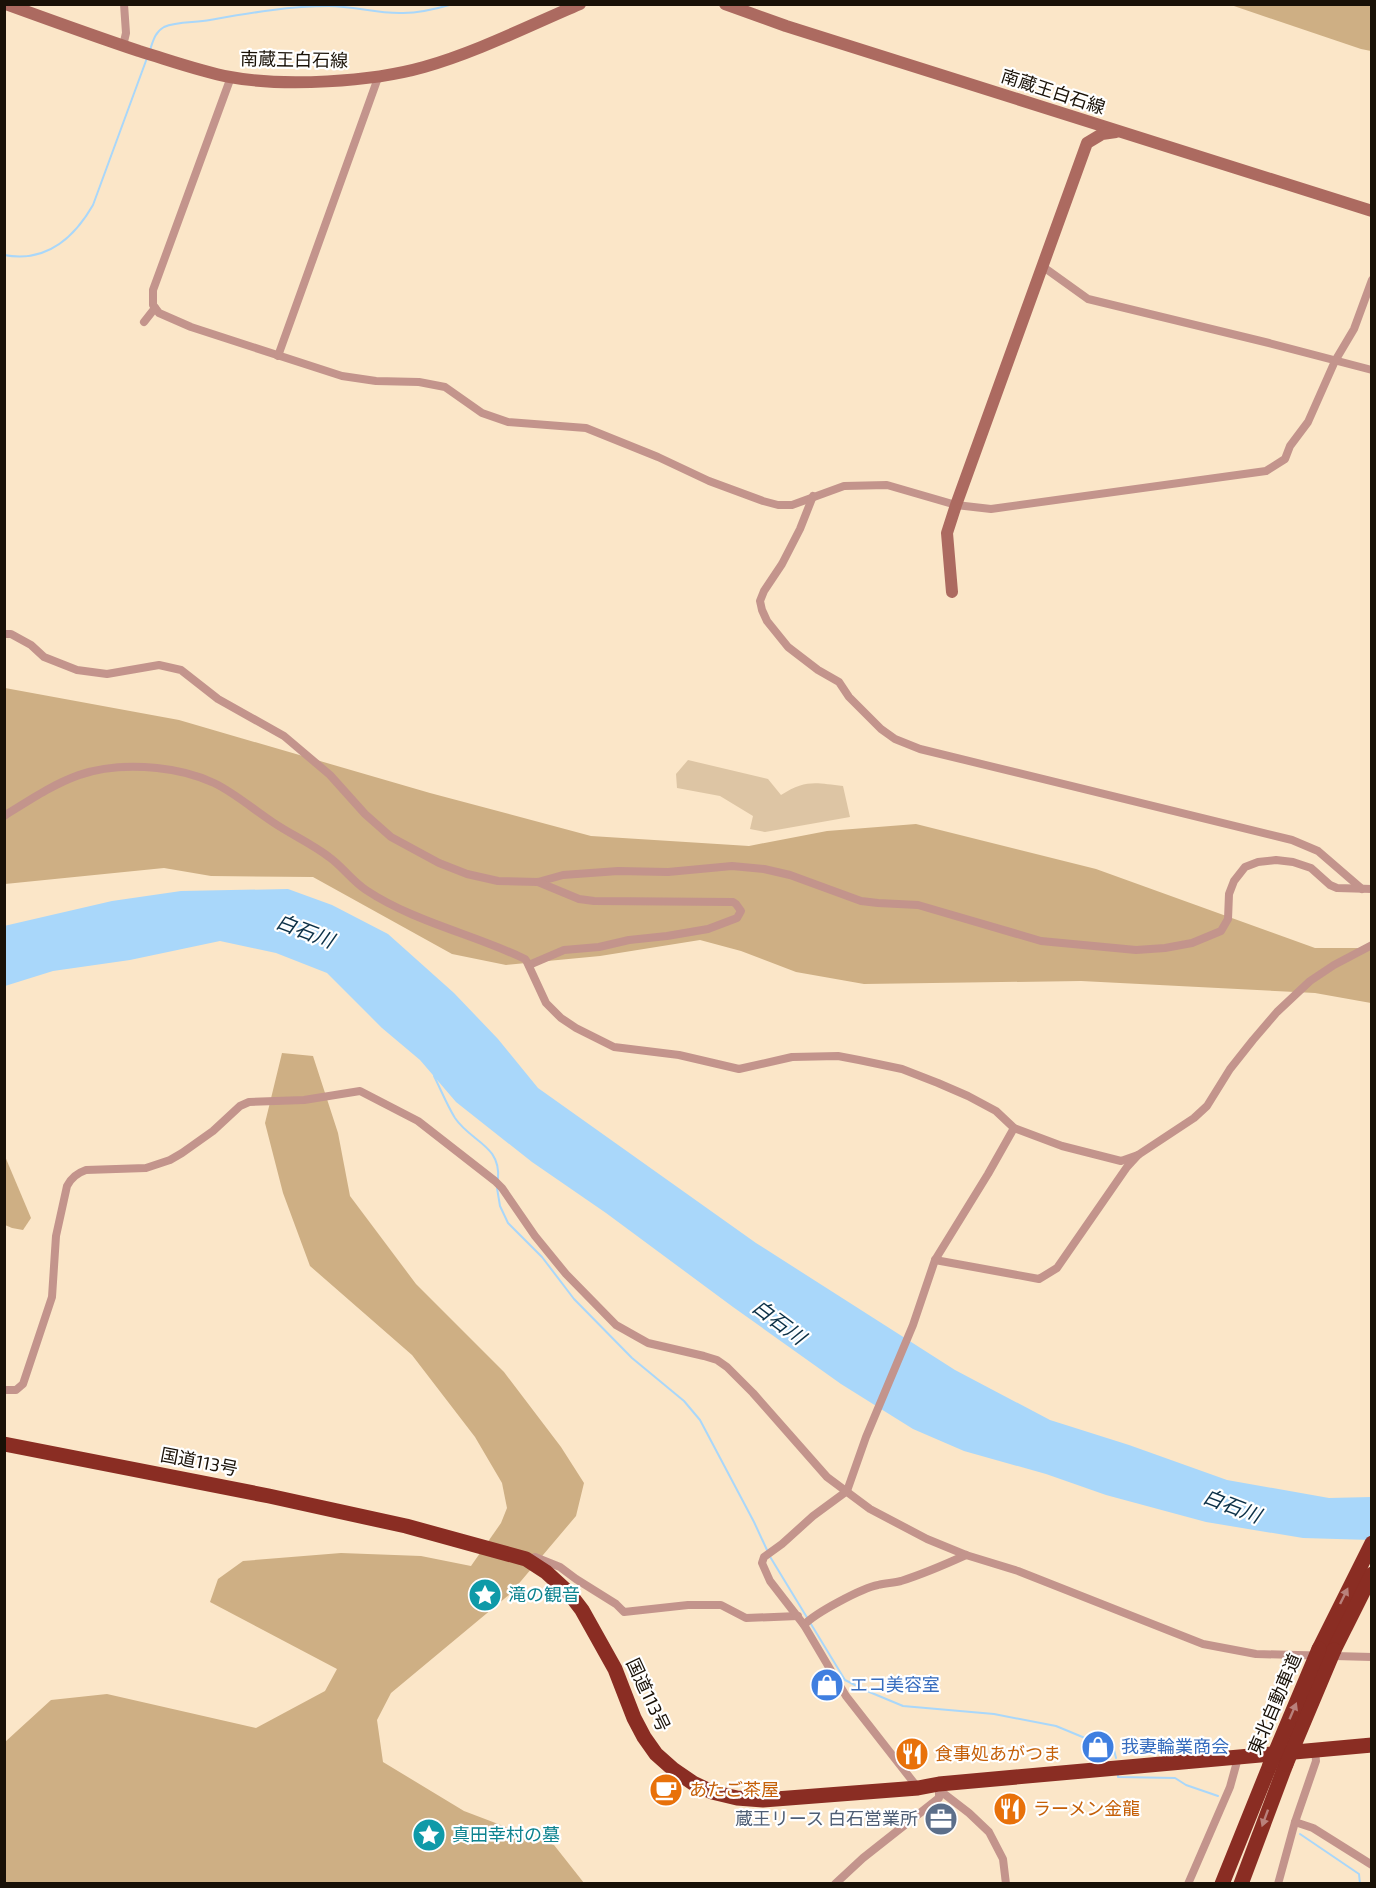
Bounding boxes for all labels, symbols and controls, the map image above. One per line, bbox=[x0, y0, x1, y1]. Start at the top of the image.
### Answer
street label: 南蔵王白石線 bbox=[240, 47, 348, 71]
street label: 南蔵王白石線 bbox=[999, 64, 1108, 118]
water label: 白石川 bbox=[273, 908, 340, 953]
water label: 白石川 bbox=[748, 1294, 812, 1350]
street label: 国道113号 bbox=[159, 1443, 240, 1479]
water label: 白石川 bbox=[1200, 1483, 1267, 1528]
place icon: 滝の観音 bbox=[467, 1577, 503, 1613]
place label: 滝の観音 bbox=[508, 1583, 580, 1605]
one-way arrow bbox=[1339, 1588, 1349, 1605]
street label: 東北自動車道 bbox=[1243, 1650, 1305, 1758]
street label: 国道113号 bbox=[622, 1654, 675, 1735]
shop icon: エコ美容室 bbox=[809, 1667, 845, 1703]
place label: エコ美容室 bbox=[850, 1673, 940, 1695]
one-way arrow bbox=[1289, 1702, 1298, 1720]
shop icon: 我妻輪業商会 bbox=[1080, 1729, 1116, 1765]
place label: 我妻輪業商会 bbox=[1121, 1735, 1229, 1757]
restaurant icon: 食事処あがつま bbox=[894, 1736, 930, 1772]
place label: 食事処あがつま bbox=[935, 1742, 1061, 1764]
cafe icon: あたご茶屋 bbox=[648, 1772, 684, 1808]
place label: あたご茶屋 bbox=[689, 1778, 779, 1800]
restaurant icon: ラーメン金龍 bbox=[992, 1791, 1028, 1827]
place label: ラーメン金龍 bbox=[1033, 1797, 1140, 1819]
office icon: 蔵王リース 白石営業所 bbox=[923, 1801, 959, 1837]
place label: 蔵王リース 白石営業所 bbox=[735, 1807, 918, 1829]
one-way arrow bbox=[1260, 1810, 1270, 1828]
place icon: 真田幸村の墓 bbox=[411, 1817, 447, 1853]
place label: 真田幸村の墓 bbox=[452, 1823, 560, 1845]

